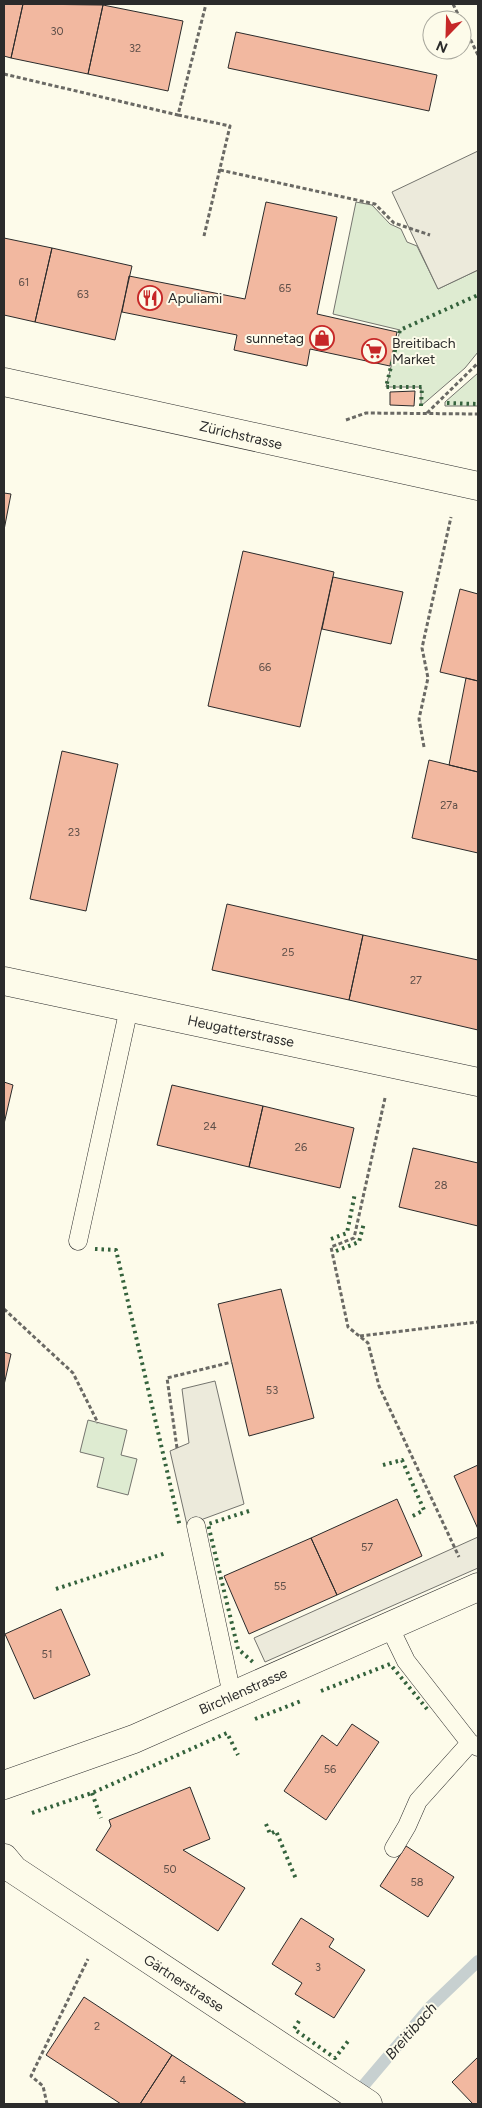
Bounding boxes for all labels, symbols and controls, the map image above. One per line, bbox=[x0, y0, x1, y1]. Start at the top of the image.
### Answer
north arrow bbox=[422, 10, 472, 60]
house number: 30 bbox=[50, 25, 64, 38]
text: N bbox=[434, 37, 450, 56]
house number: 32 bbox=[129, 42, 141, 55]
house number: 61 bbox=[19, 276, 29, 289]
house number: 65 bbox=[279, 282, 291, 295]
restaurant icon: Apuliami bbox=[137, 285, 163, 311]
house number: 63 bbox=[77, 288, 89, 301]
place label: Apuliami bbox=[168, 290, 222, 307]
shop icon: sunnetag bbox=[309, 325, 335, 351]
place label: sunnetag bbox=[246, 330, 304, 347]
place label: Breitibach Market bbox=[392, 335, 456, 368]
supermarket icon: Breitibach Market bbox=[361, 338, 387, 364]
street label: Zürichstrasse bbox=[198, 418, 284, 453]
house number: 66 bbox=[259, 661, 271, 674]
house number: 27a bbox=[440, 799, 458, 812]
house number: 23 bbox=[68, 826, 80, 839]
house number: 25 bbox=[282, 946, 294, 959]
house number: 27 bbox=[410, 974, 422, 987]
street label: Heugatterstrasse bbox=[186, 1012, 296, 1051]
house number: 24 bbox=[204, 1120, 217, 1133]
house number: 26 bbox=[295, 1141, 307, 1154]
house number: 28 bbox=[435, 1179, 448, 1192]
house number: 53 bbox=[266, 1384, 278, 1397]
house number: 57 bbox=[361, 1541, 373, 1554]
house number: 55 bbox=[274, 1580, 286, 1593]
house number: 51 bbox=[42, 1648, 52, 1661]
street label: Birchlenstrasse bbox=[196, 1664, 290, 1719]
house number: 56 bbox=[324, 1763, 336, 1776]
house number: 50 bbox=[163, 1863, 177, 1876]
house number: 58 bbox=[410, 1876, 424, 1889]
street label: Gärtnerstrasse bbox=[140, 1951, 227, 2016]
house number: 3 bbox=[315, 1961, 321, 1974]
water label: Breitibach bbox=[381, 1999, 441, 2063]
house number: 2 bbox=[94, 2020, 100, 2033]
house number: 4 bbox=[180, 2074, 187, 2087]

